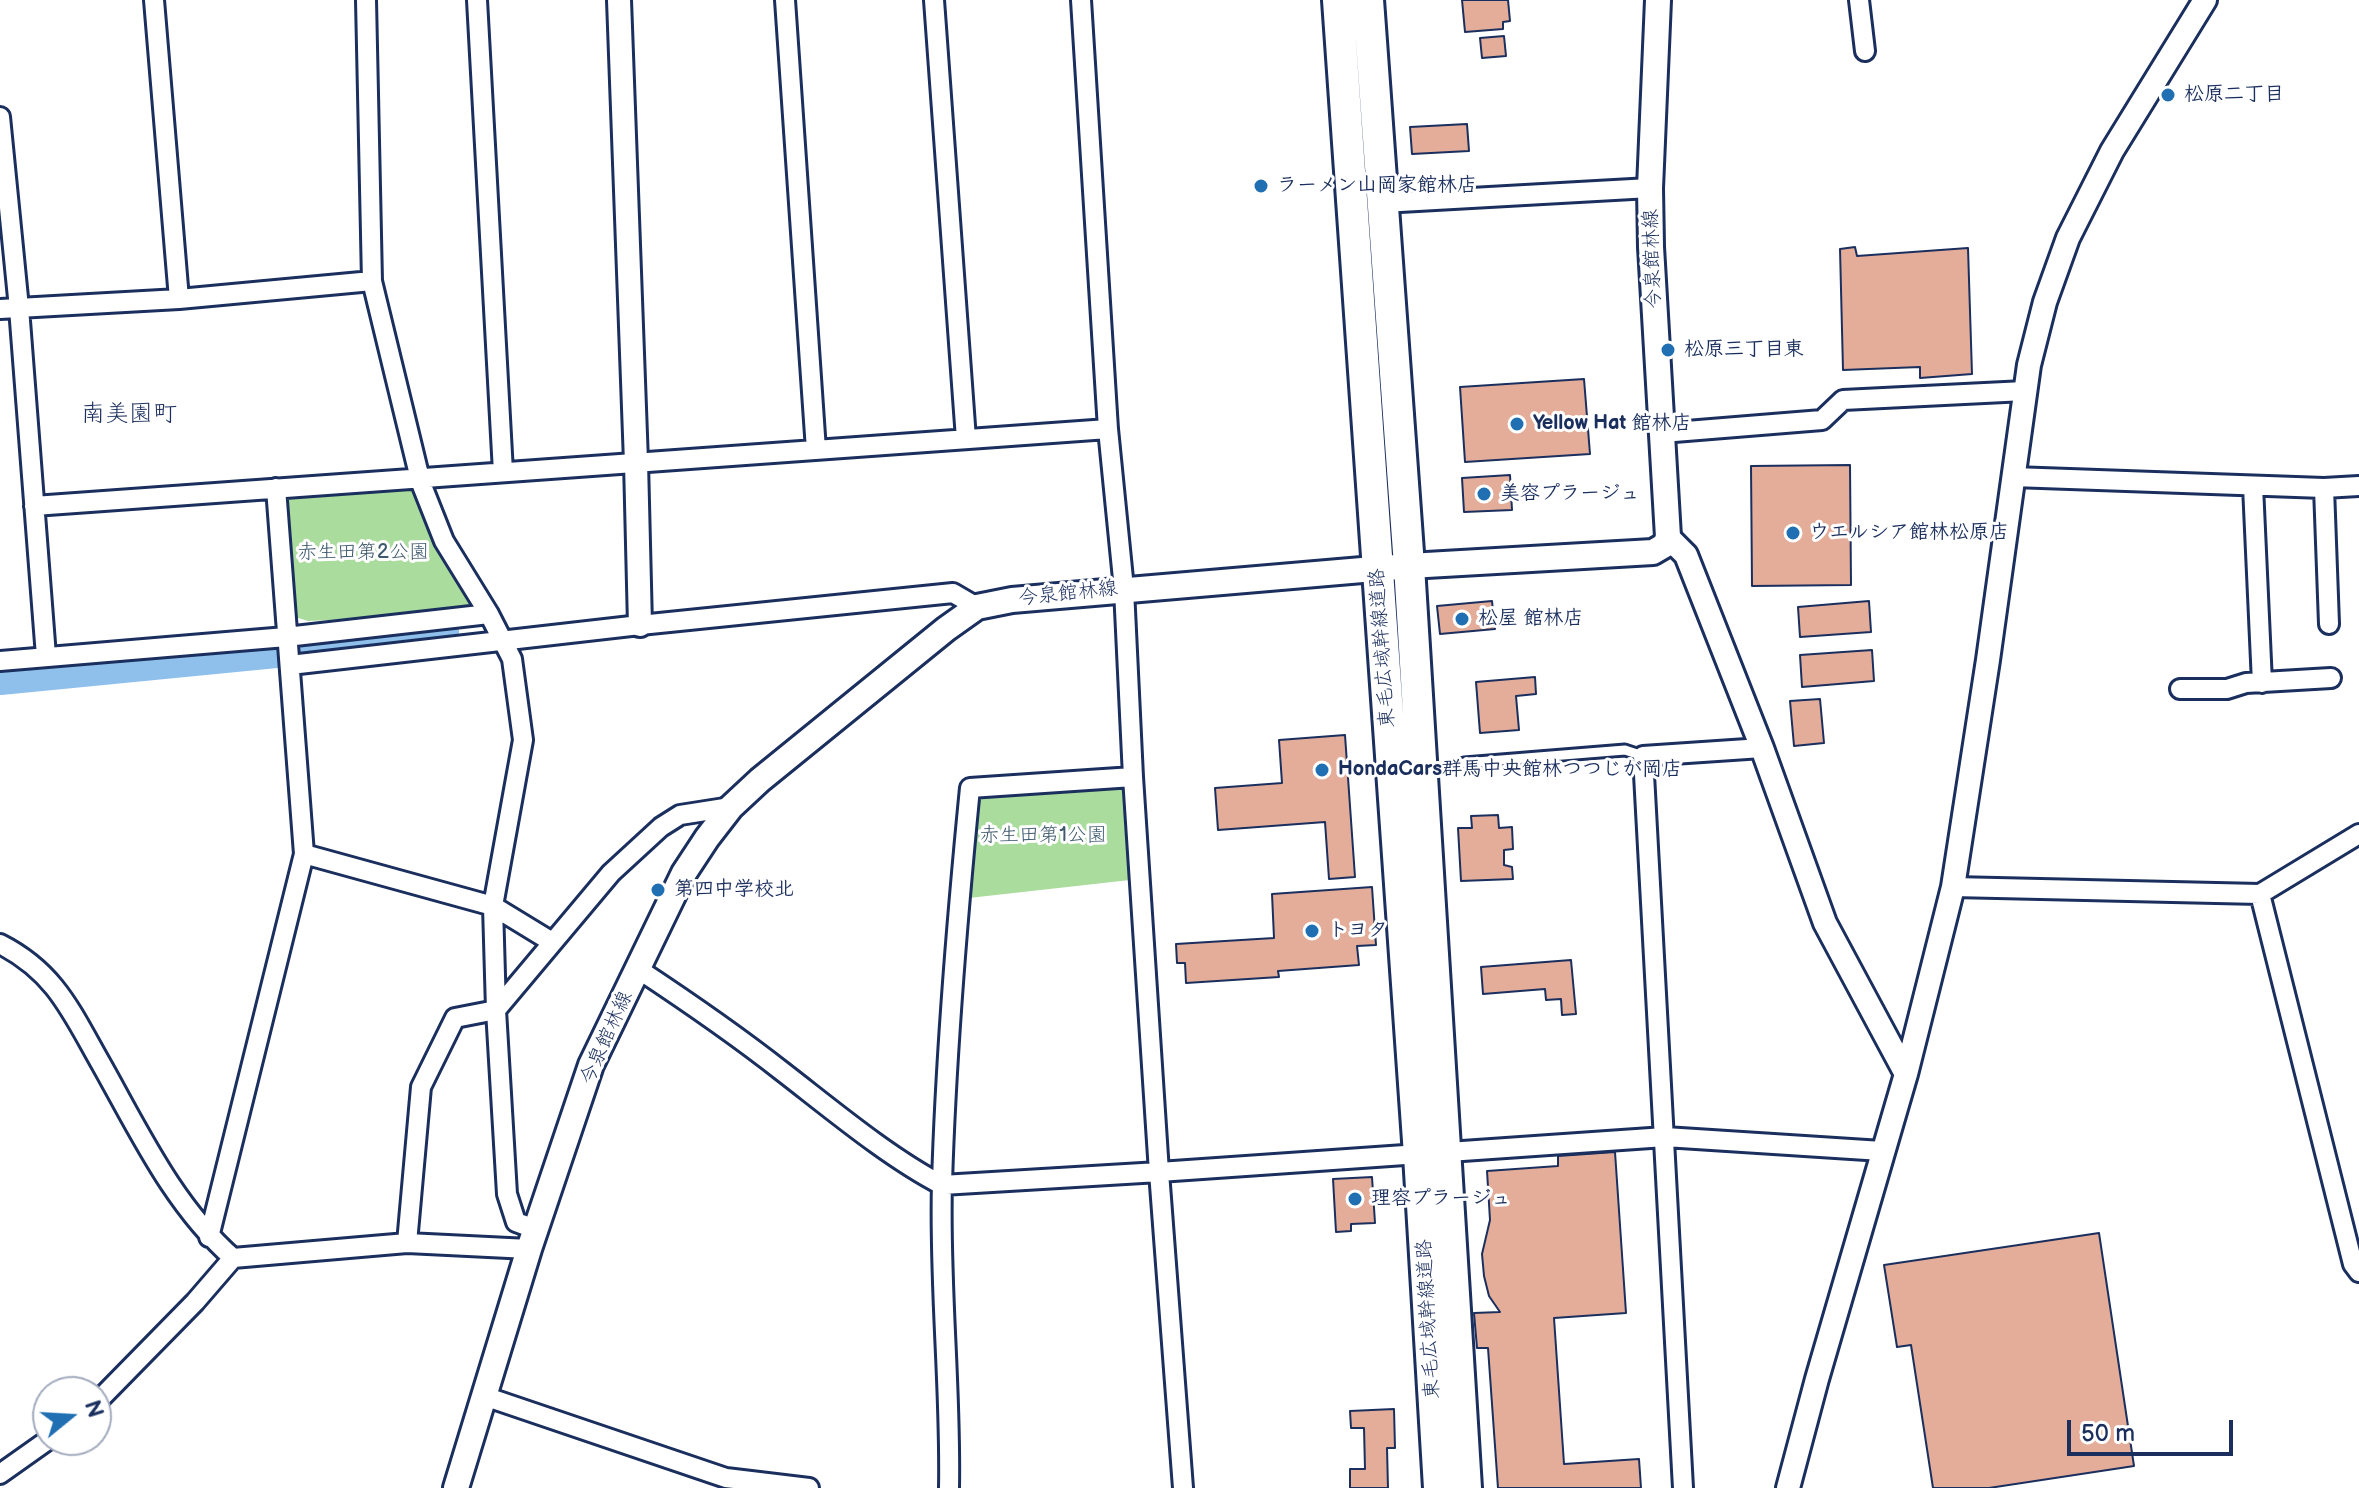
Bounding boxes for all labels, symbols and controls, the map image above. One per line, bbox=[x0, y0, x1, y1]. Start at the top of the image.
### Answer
place label: 松原二丁目 bbox=[2184, 83, 2284, 107]
marker: 松原二丁目 bbox=[2159, 86, 2177, 104]
place label: ラーメン山岡家館林店 bbox=[1277, 174, 1477, 198]
marker: ラーメン山岡家館林店 bbox=[1252, 177, 1270, 195]
street label: 今泉館林線 bbox=[1639, 209, 1667, 309]
place label: 松原三丁目東 bbox=[1684, 338, 1804, 362]
marker: 松原三丁目東 bbox=[1659, 341, 1677, 359]
district label: 南美園町 bbox=[81, 401, 177, 429]
place label: Yellow Hat 館林店 bbox=[1533, 412, 1692, 436]
marker: Yellow Hat 館林店 bbox=[1508, 415, 1526, 433]
place label: 美容プラージュ bbox=[1500, 482, 1640, 506]
marker: 美容プラージュ bbox=[1475, 485, 1493, 503]
place label: ウエルシア館林松原店 bbox=[1809, 521, 2009, 545]
marker: ウエルシア館林松原店 bbox=[1784, 524, 1802, 542]
park label: 赤生田第2公園 bbox=[297, 541, 429, 565]
street label: 東毛広域幹線道路 bbox=[1365, 567, 1401, 729]
street label: 今泉館林線 bbox=[1017, 577, 1119, 611]
place label: 松屋 館林店 bbox=[1478, 607, 1583, 631]
marker: 松屋 館林店 bbox=[1453, 610, 1471, 628]
place label: HondaCars群馬中央館林つつじが岡店 bbox=[1338, 758, 1682, 782]
marker: HondaCars群馬中央館林つつじが岡店 bbox=[1313, 761, 1331, 779]
park label: 赤生田第1公園 bbox=[979, 824, 1107, 848]
place label: 第四中学校北 bbox=[674, 878, 794, 902]
marker: 第四中学校北 bbox=[649, 881, 667, 899]
place label: トヨタ bbox=[1328, 919, 1388, 943]
marker: トヨタ bbox=[1303, 922, 1321, 940]
street label: 今泉館林線 bbox=[576, 987, 638, 1089]
place label: 理容プラージュ bbox=[1371, 1187, 1511, 1211]
marker: 理容プラージュ bbox=[1346, 1190, 1364, 1208]
street label: 東毛広域幹線道路 bbox=[1413, 1238, 1445, 1400]
north arrow bbox=[32, 1376, 112, 1456]
text: N bbox=[78, 1397, 109, 1421]
scale bar bbox=[2071, 1404, 2237, 1454]
text: 50 m bbox=[2081, 1419, 2135, 1448]

